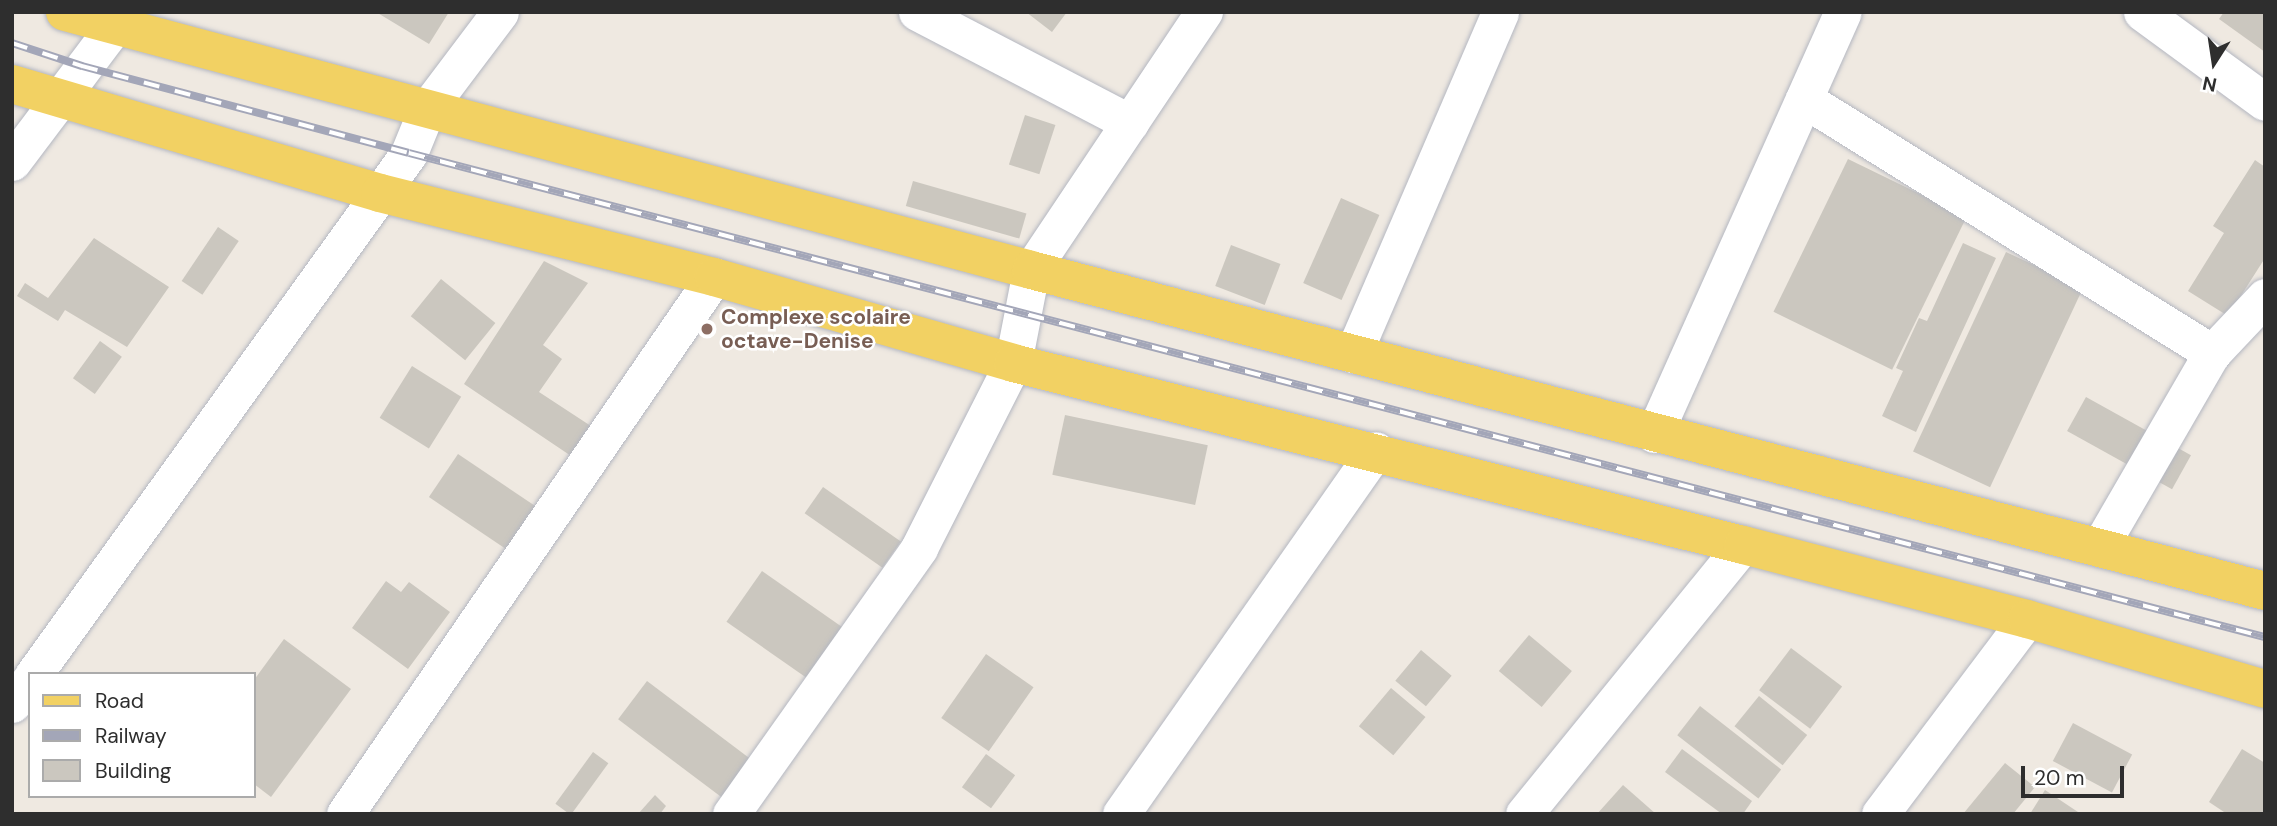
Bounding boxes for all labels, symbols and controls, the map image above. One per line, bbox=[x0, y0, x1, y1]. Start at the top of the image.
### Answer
north arrow bbox=[2179, 28, 2249, 98]
text: N bbox=[2200, 70, 2219, 98]
place label: Complexe scolaire octave-Denise bbox=[721, 304, 911, 354]
marker: Complexe scolaire octave-Denise bbox=[699, 321, 715, 337]
legend bbox=[28, 672, 256, 798]
text: Road bbox=[95, 687, 144, 715]
text: Railway bbox=[95, 722, 167, 750]
scale bar bbox=[2025, 752, 2128, 796]
text: Building bbox=[95, 757, 171, 785]
text: 20 m bbox=[2034, 764, 2085, 792]

